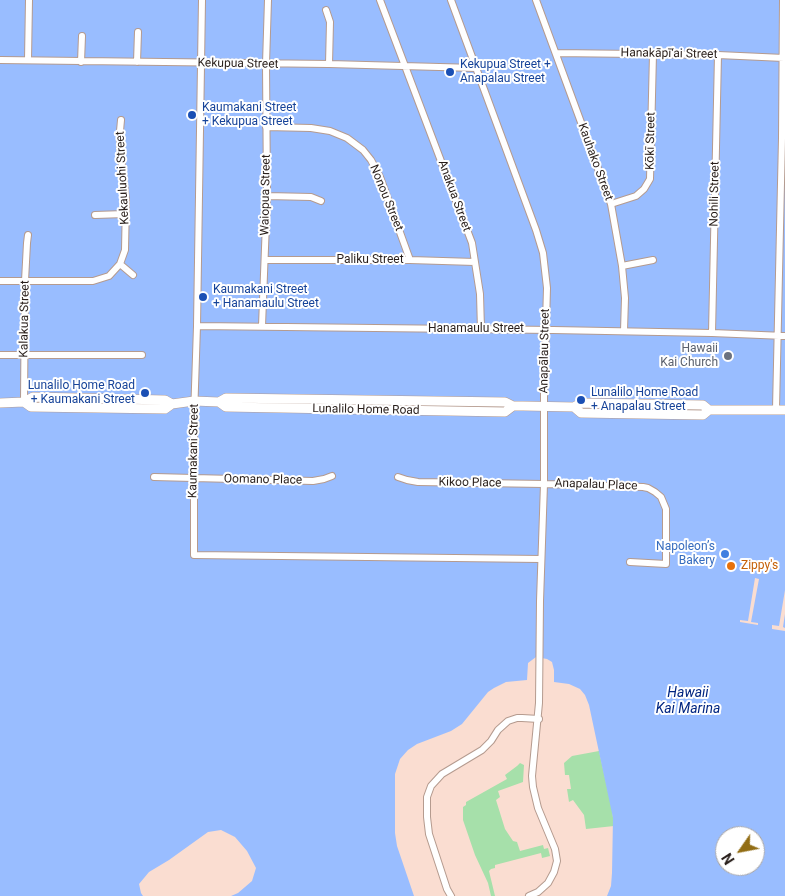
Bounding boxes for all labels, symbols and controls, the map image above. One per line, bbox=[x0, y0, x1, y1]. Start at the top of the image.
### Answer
street label: Hanakāpī‘ai Street bbox=[621, 46, 717, 62]
street label: Kekupua Street bbox=[197, 56, 279, 72]
place label: Kekupua Street + Anapalau Street bbox=[460, 58, 551, 86]
marker: Kekupua Street + Anapalau Street bbox=[444, 66, 456, 78]
place label: Kaumakani Street + Kekupua Street bbox=[202, 101, 297, 129]
marker: Kaumakani Street + Kekupua Street bbox=[186, 109, 198, 121]
street label: Kōkī Street bbox=[643, 112, 659, 170]
street label: Kauhako Street bbox=[574, 121, 616, 203]
street label: Kekauluohi Street bbox=[113, 131, 133, 225]
street label: Waiopua Street bbox=[258, 154, 274, 236]
street label: Anakua Street bbox=[434, 158, 474, 234]
street label: Nohili Street bbox=[707, 161, 723, 227]
street label: Nonou Street bbox=[366, 163, 406, 233]
street label: Paliku Street bbox=[336, 253, 404, 267]
street label: Kalakua Street bbox=[17, 280, 33, 358]
place label: Kaumakani Street + Hanamaulu Street bbox=[213, 283, 319, 311]
marker: Kaumakani Street + Hanamaulu Street bbox=[197, 291, 209, 303]
street label: Anapālau Street bbox=[537, 308, 553, 394]
street label: Hanamaulu Street bbox=[428, 322, 524, 336]
place label: Hawaii Kai Church bbox=[660, 342, 718, 370]
marker: Hawaii Kai Church bbox=[722, 350, 734, 362]
place label: Lunalilo Home Road + Kaumakani Street bbox=[28, 379, 135, 407]
place label: Lunalilo Home Road + Anapalau Street bbox=[591, 386, 698, 414]
marker: Lunalilo Home Road + Kaumakani Street bbox=[139, 387, 151, 399]
marker: Lunalilo Home Road + Anapalau Street bbox=[575, 394, 587, 406]
street label: Lunalilo Home Road bbox=[312, 402, 420, 418]
street label: Kaumakani Street bbox=[186, 404, 202, 498]
street label: Oomano Place bbox=[224, 472, 302, 488]
street label: Kikoo Place bbox=[438, 475, 502, 491]
street label: Anapalau Place bbox=[554, 476, 638, 494]
place label: Napoleon’s Bakery bbox=[656, 540, 715, 568]
marker: Napoleon’s Bakery bbox=[719, 548, 731, 560]
place label: Zippy's bbox=[741, 559, 778, 573]
marker: Zippy's bbox=[725, 560, 737, 572]
water label: Hawaii Kai Marina bbox=[656, 685, 720, 718]
north arrow bbox=[715, 826, 765, 876]
text: N bbox=[719, 850, 738, 867]

